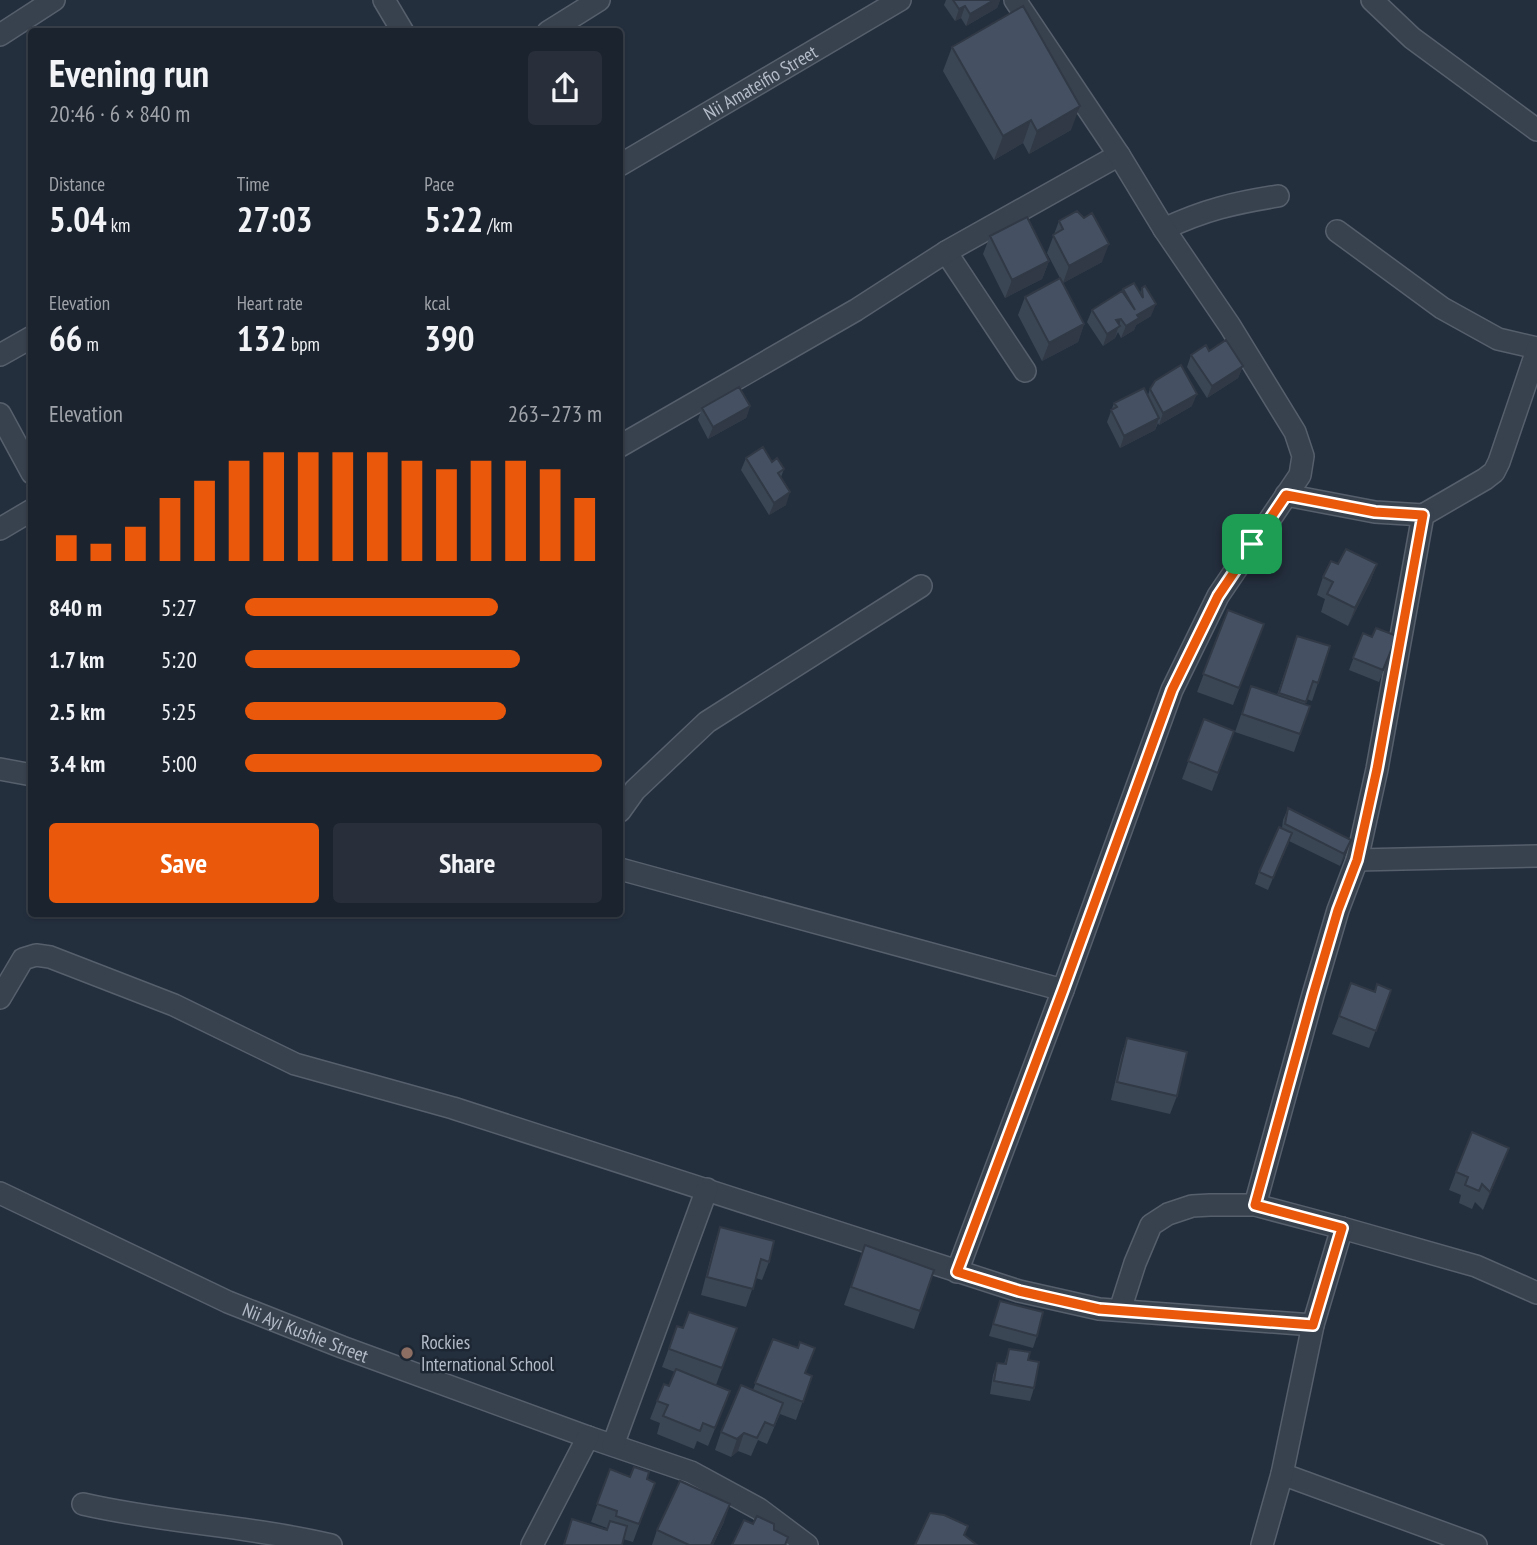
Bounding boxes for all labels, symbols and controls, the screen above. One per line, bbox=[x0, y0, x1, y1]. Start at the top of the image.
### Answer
street label: Nii Amateifio Street bbox=[699, 39, 822, 125]
text: Evening run bbox=[49, 48, 209, 97]
button: share bbox=[528, 51, 602, 125]
text: 20:46 · 6 × 840 m bbox=[49, 99, 190, 128]
text: Distance bbox=[49, 172, 105, 196]
text: Time bbox=[237, 172, 270, 196]
text: Pace bbox=[424, 172, 454, 196]
text: 5.04 bbox=[49, 196, 107, 242]
text: 27:03 bbox=[237, 196, 312, 242]
text: 5:22 bbox=[424, 196, 483, 242]
text: km bbox=[107, 213, 130, 237]
text: /km bbox=[483, 213, 513, 237]
text: Elevation bbox=[49, 291, 110, 315]
text: Heart rate bbox=[237, 291, 303, 315]
text: kcal bbox=[424, 291, 450, 315]
text: 66 bbox=[49, 315, 82, 361]
text: 132 bbox=[237, 315, 287, 361]
text: 390 bbox=[424, 315, 475, 361]
text: m bbox=[82, 332, 99, 356]
text: bpm bbox=[287, 332, 320, 356]
text: Elevation bbox=[49, 399, 123, 428]
text: 263–273 m bbox=[508, 399, 602, 428]
pin bbox=[1222, 514, 1282, 574]
icon: arrive bbox=[1233, 525, 1271, 563]
text: 840 m bbox=[49, 593, 102, 622]
text: 5:27 bbox=[161, 593, 197, 622]
text: 1.7 km bbox=[49, 645, 104, 674]
text: 5:20 bbox=[161, 645, 197, 674]
text: 2.5 km bbox=[49, 697, 105, 726]
text: 5:25 bbox=[161, 697, 197, 726]
text: 3.4 km bbox=[49, 749, 105, 778]
text: 5:00 bbox=[161, 749, 197, 778]
button: Save bbox=[49, 823, 319, 903]
button: Share bbox=[333, 823, 602, 903]
street label: Nii Ayi Kushie Street bbox=[239, 1297, 372, 1368]
place label: Rockies International School bbox=[421, 1330, 554, 1376]
marker: Rockies International School bbox=[399, 1345, 415, 1361]

